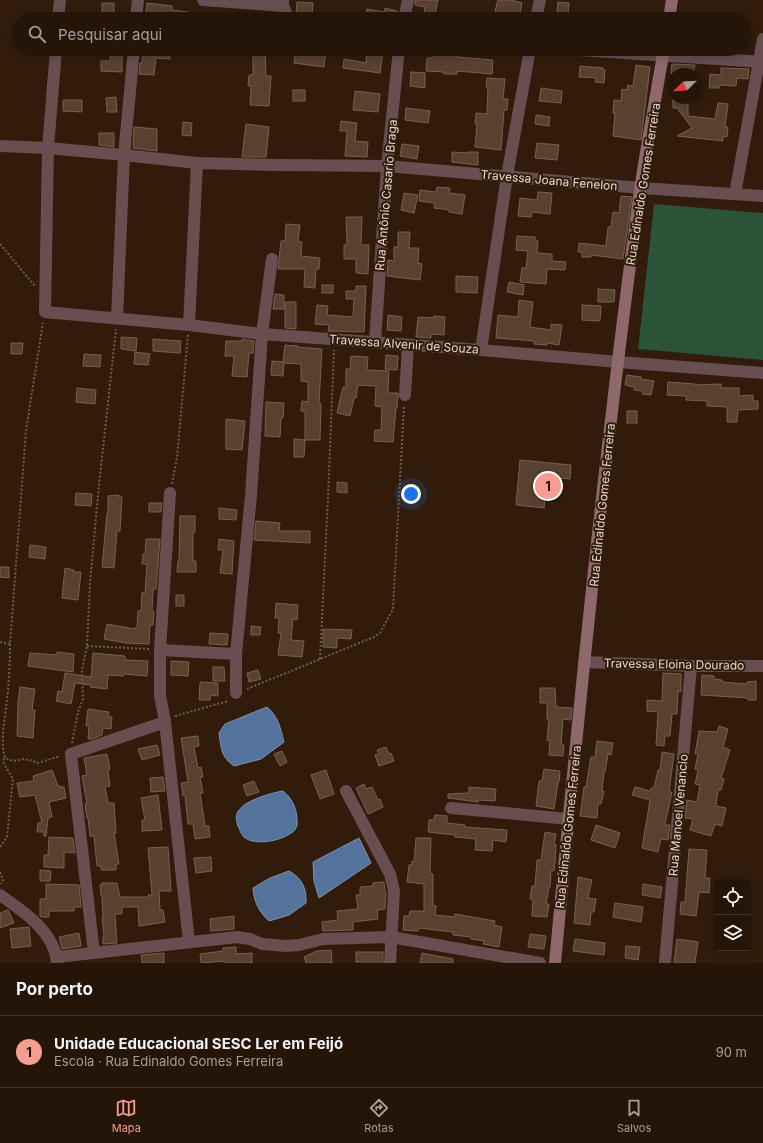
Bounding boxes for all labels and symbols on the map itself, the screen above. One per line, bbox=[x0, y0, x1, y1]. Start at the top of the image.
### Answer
north arrow bbox=[667, 68, 703, 104]
street label: Rua Edinaldo Gomes Ferreira bbox=[623, 102, 663, 266]
street label: Rua Antônio Casario Braga bbox=[372, 119, 400, 271]
street label: Travessa Joana Fenelon bbox=[480, 167, 618, 193]
street label: Travessa Alvenir de Souza bbox=[329, 331, 479, 357]
street label: Rua Edinaldo Gomes Ferreira bbox=[586, 423, 618, 587]
pin: 1 bbox=[535, 471, 561, 501]
your location bbox=[401, 484, 421, 504]
street label: Travessa Eloina Dourado bbox=[604, 655, 744, 673]
street label: Rua Edinaldo Gomes Ferreira bbox=[552, 745, 584, 909]
street label: Rua Manoel Venancio bbox=[665, 753, 691, 877]

